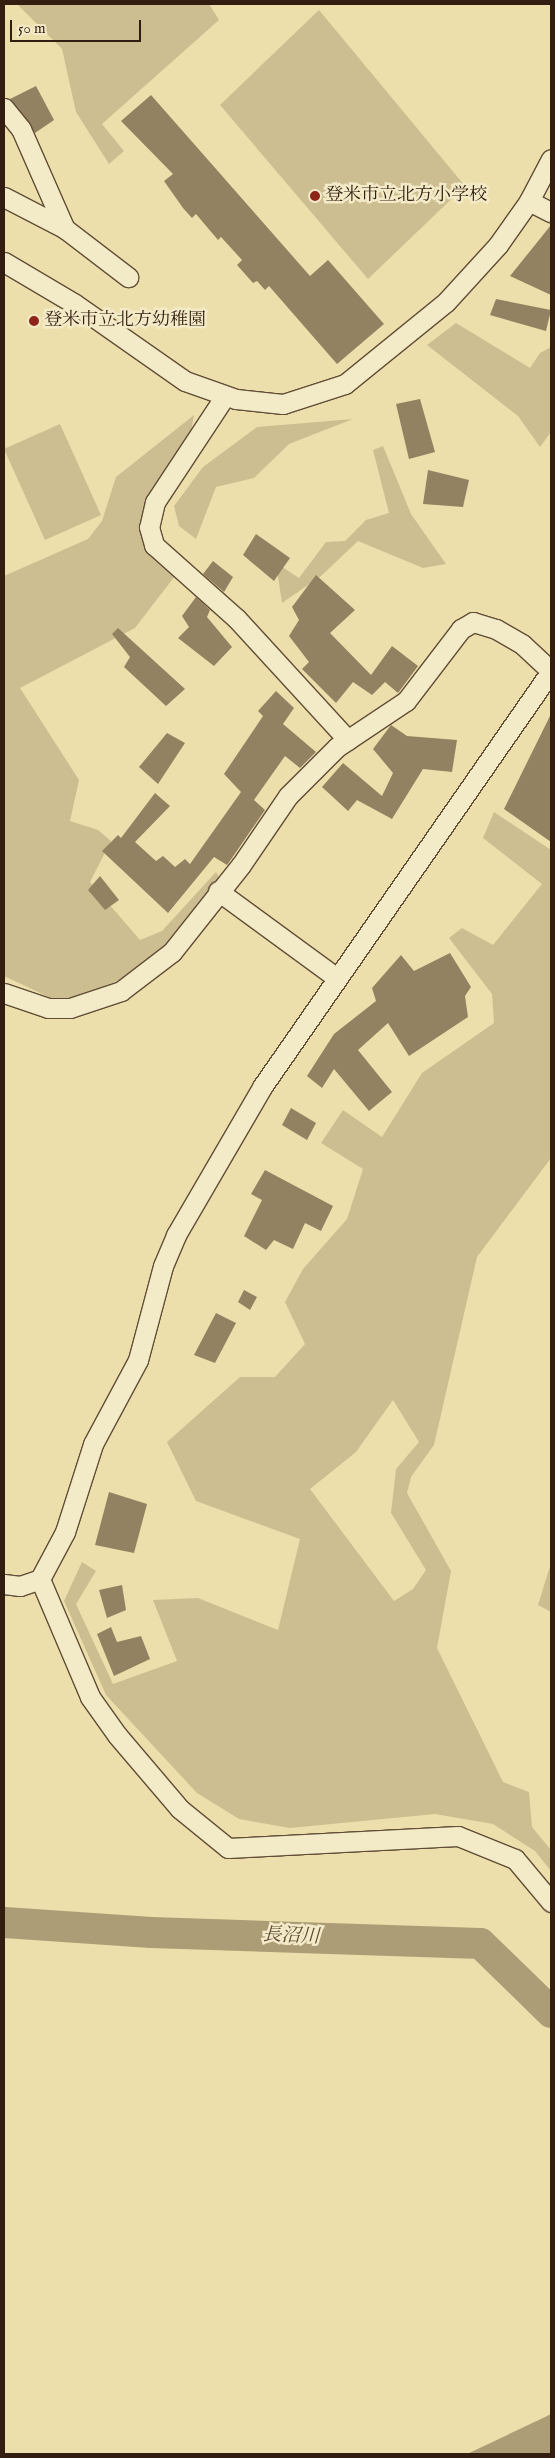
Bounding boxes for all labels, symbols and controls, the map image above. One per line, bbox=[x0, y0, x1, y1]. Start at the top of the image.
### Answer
scale bar bbox=[12, 10, 144, 42]
text: 50 m bbox=[18, 19, 46, 38]
place label: 登米市立北方小学校 bbox=[325, 185, 487, 207]
marker: 登米市立北方小学校 bbox=[309, 190, 321, 202]
place label: 登米市立北方幼稚園 bbox=[44, 310, 206, 332]
marker: 登米市立北方幼稚園 bbox=[28, 315, 40, 327]
water label: 長沼川 bbox=[262, 1925, 320, 1949]

